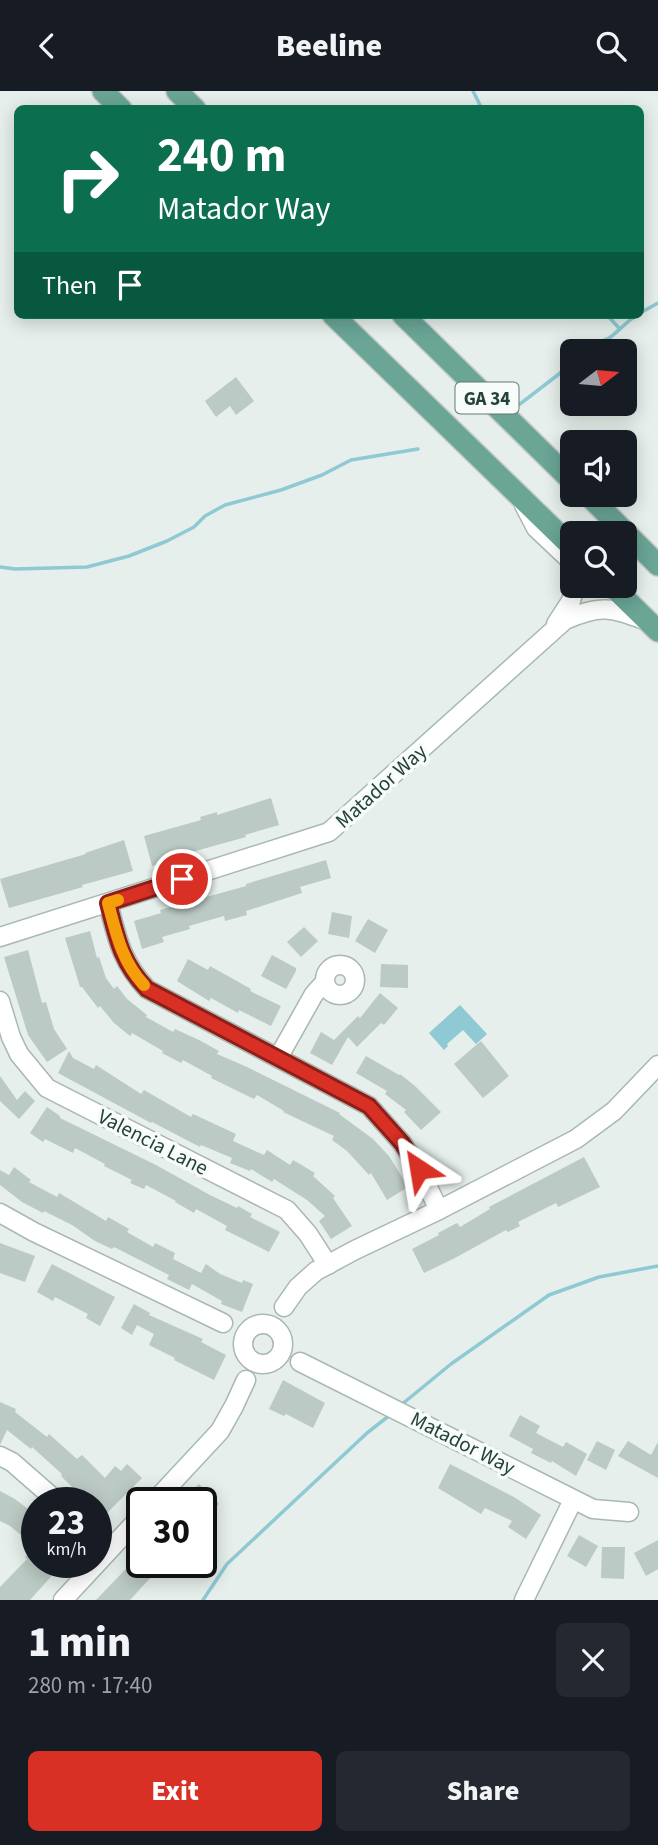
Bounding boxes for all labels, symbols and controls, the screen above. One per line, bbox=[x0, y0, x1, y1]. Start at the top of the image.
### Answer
text: Beeline bbox=[276, 23, 382, 69]
icon: back bbox=[28, 27, 66, 65]
icon: search bbox=[592, 27, 630, 65]
text: 240 m bbox=[157, 121, 286, 191]
icon: right bbox=[42, 133, 133, 224]
text: Matador Way bbox=[157, 186, 331, 232]
icon: arrive bbox=[111, 266, 149, 304]
text: Then bbox=[42, 267, 97, 304]
north arrow bbox=[560, 339, 637, 417]
map controls bbox=[560, 339, 637, 598]
road number: GA 34 bbox=[456, 383, 518, 413]
button: sound bbox=[560, 430, 637, 507]
button: search bbox=[560, 521, 637, 598]
street label: Matador Way bbox=[329, 737, 433, 835]
pin bbox=[152, 849, 212, 909]
icon: arrive bbox=[163, 860, 201, 898]
street label: Valencia Lane bbox=[93, 1101, 213, 1183]
position arrow bbox=[382, 1132, 456, 1206]
street label: Matador Way bbox=[405, 1404, 521, 1482]
speed limit sign: 30 bbox=[126, 1487, 217, 1578]
text: 23 bbox=[48, 1498, 85, 1548]
text: km/h bbox=[47, 1537, 86, 1562]
text: 1 min bbox=[28, 1613, 131, 1673]
button: close bbox=[556, 1623, 630, 1697]
text: 280 m · 17:40 bbox=[28, 1669, 152, 1702]
button: Exit bbox=[28, 1751, 322, 1831]
button: Share bbox=[336, 1751, 630, 1831]

